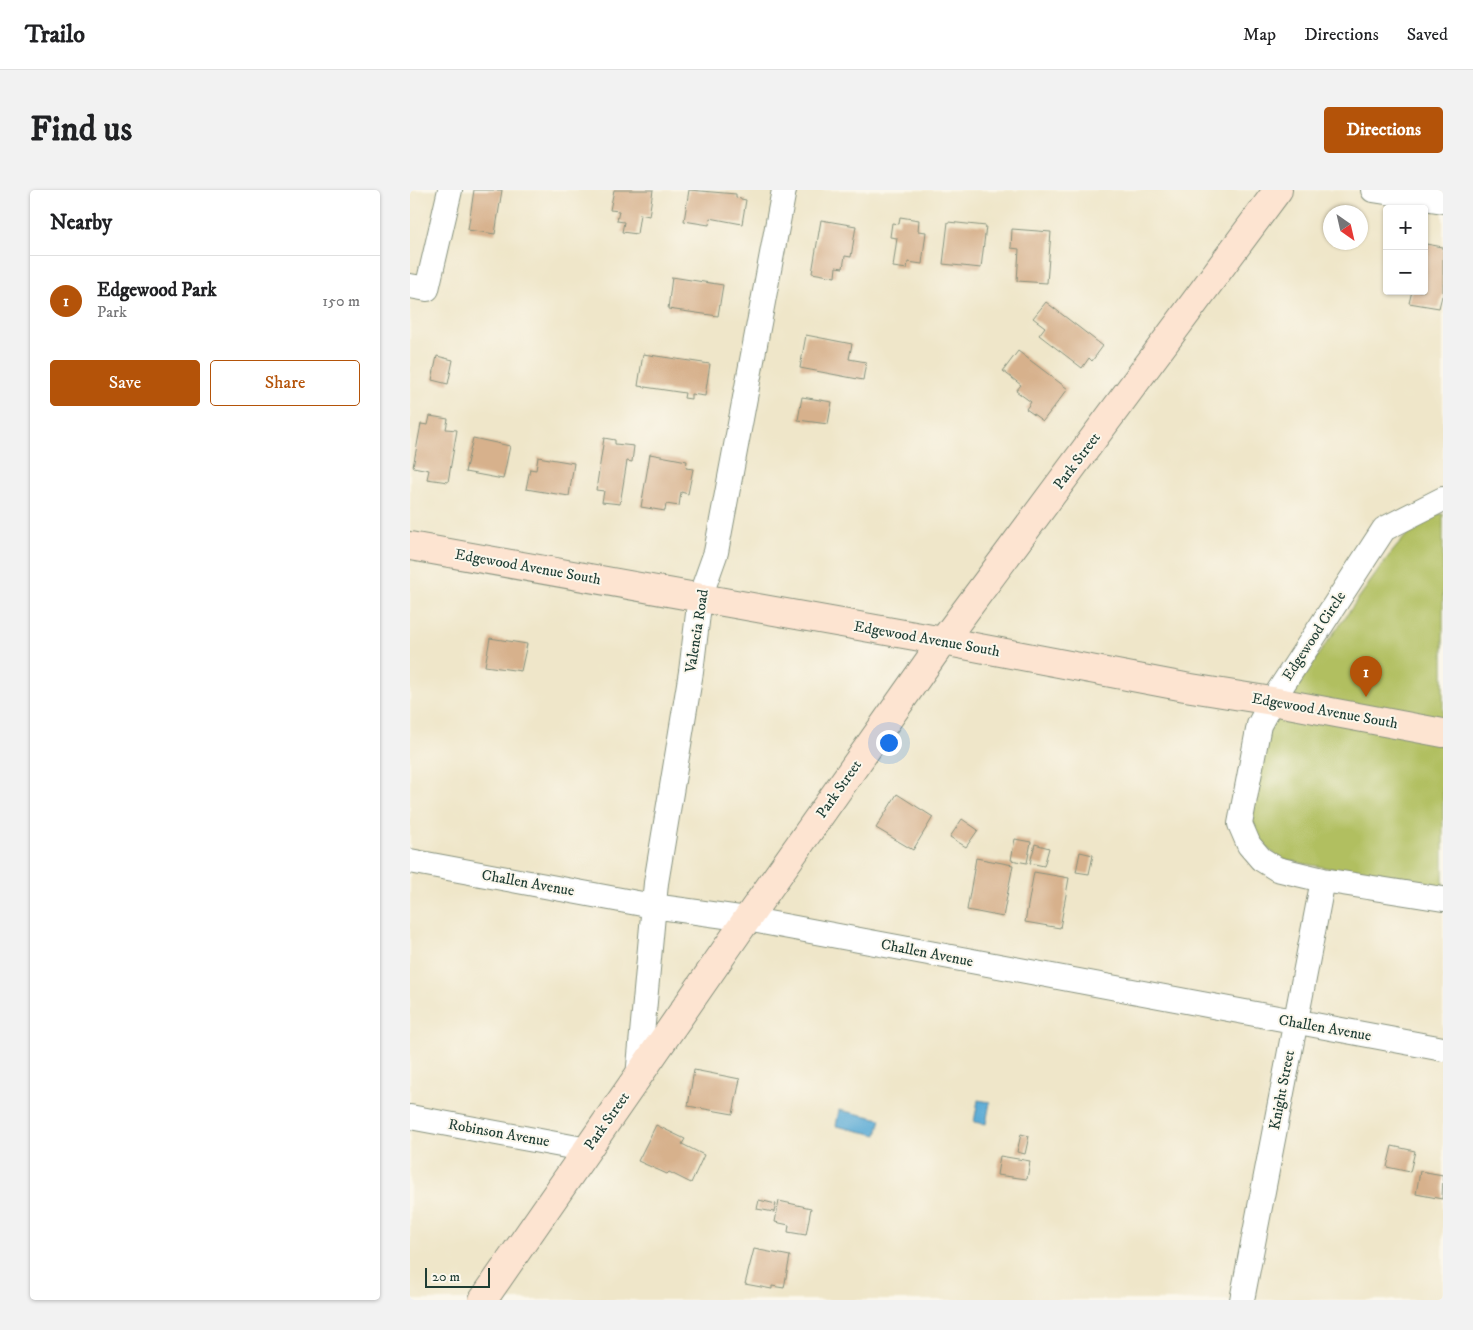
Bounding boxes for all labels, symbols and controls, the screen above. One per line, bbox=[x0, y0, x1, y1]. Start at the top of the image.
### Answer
text: Trailo bbox=[25, 20, 85, 50]
text: Map bbox=[1243, 24, 1276, 46]
text: Directions bbox=[1304, 24, 1379, 46]
text: Saved bbox=[1407, 24, 1448, 46]
button: Directions bbox=[1324, 107, 1443, 153]
text: Find us bbox=[30, 108, 132, 152]
north arrow bbox=[1323, 205, 1368, 250]
map controls bbox=[1383, 205, 1428, 295]
button: + bbox=[1383, 205, 1428, 250]
text: Nearby bbox=[50, 210, 112, 236]
button: − bbox=[1383, 250, 1428, 295]
text: Edgewood Park bbox=[97, 279, 217, 302]
text: 1 bbox=[63, 291, 69, 311]
text: 150 m bbox=[322, 291, 360, 311]
text: Park bbox=[97, 302, 127, 322]
button: Save bbox=[50, 360, 200, 406]
button: Share bbox=[210, 360, 360, 406]
street label: Park Street bbox=[1049, 428, 1105, 493]
street label: Edgewood Avenue South bbox=[453, 545, 603, 589]
street label: Valencia Road bbox=[681, 587, 713, 675]
street label: Edgewood Circle bbox=[1278, 588, 1350, 684]
street label: Edgewood Avenue South bbox=[852, 617, 1002, 661]
pin: 1 bbox=[1350, 656, 1382, 697]
street label: Edgewood Avenue South bbox=[1250, 689, 1400, 733]
your location bbox=[876, 730, 902, 756]
street label: Park Street bbox=[812, 756, 866, 822]
street label: Challen Avenue bbox=[480, 866, 576, 900]
street label: Challen Avenue bbox=[879, 935, 975, 971]
street label: Challen Avenue bbox=[1277, 1011, 1373, 1045]
street label: Knight Street bbox=[1265, 1048, 1299, 1131]
street label: Park Street bbox=[580, 1088, 634, 1154]
street label: Robinson Avenue bbox=[447, 1115, 551, 1151]
scale bar bbox=[425, 1265, 490, 1288]
text: 20 m bbox=[432, 1268, 460, 1286]

